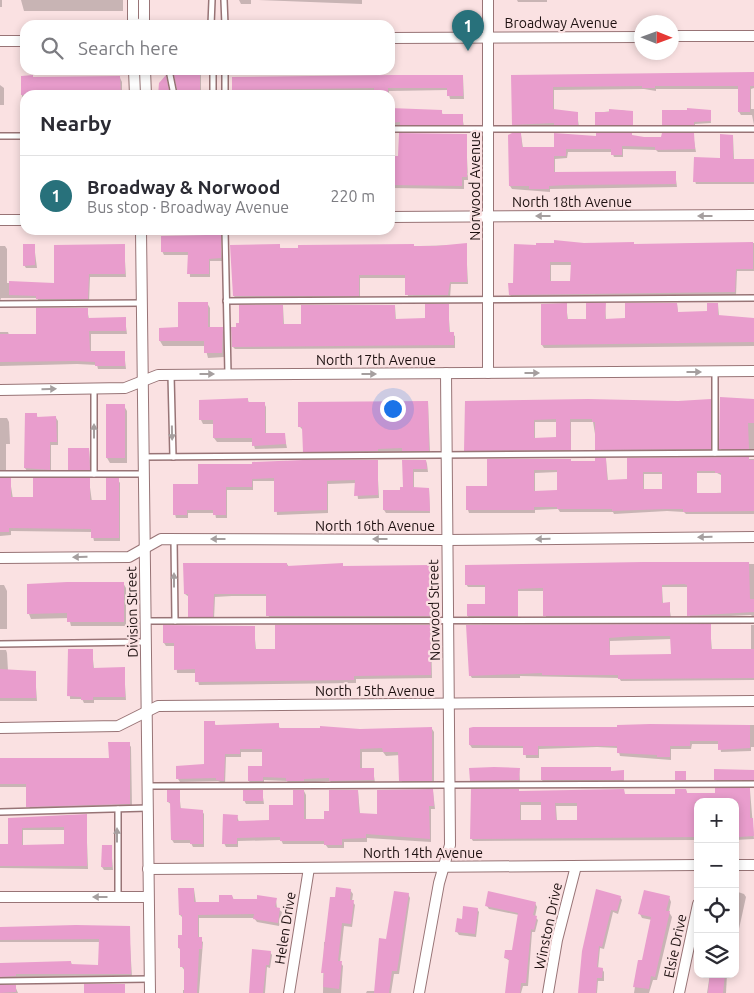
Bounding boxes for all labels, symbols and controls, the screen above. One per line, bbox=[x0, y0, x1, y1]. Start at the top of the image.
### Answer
pin: 1 bbox=[452, 10, 484, 51]
street label: Broadway Avenue bbox=[505, 15, 617, 31]
north arrow bbox=[634, 15, 679, 60]
search box bbox=[20, 20, 395, 75]
icon: search bbox=[38, 34, 66, 62]
text: Search here bbox=[78, 37, 178, 59]
text: Nearby bbox=[40, 111, 111, 135]
street label: Norwood Avenue bbox=[467, 131, 483, 241]
text: Broadway & Norwood bbox=[87, 176, 280, 198]
text: 1 bbox=[51, 187, 61, 205]
text: 220 m bbox=[330, 187, 375, 205]
street label: North 18th Avenue bbox=[512, 194, 632, 210]
text: Bus stop · Broadway Avenue bbox=[87, 198, 289, 216]
one-way arrow bbox=[535, 212, 551, 220]
one-way arrow bbox=[697, 212, 713, 220]
street label: North 17th Avenue bbox=[316, 352, 436, 368]
one-way arrow bbox=[687, 368, 703, 376]
one-way arrow bbox=[362, 369, 378, 377]
one-way arrow bbox=[524, 369, 540, 377]
one-way arrow bbox=[199, 370, 215, 378]
one-way arrow bbox=[41, 385, 57, 393]
your location bbox=[380, 396, 406, 422]
one-way arrow bbox=[90, 423, 98, 439]
one-way arrow bbox=[168, 426, 176, 442]
street label: North 16th Avenue bbox=[315, 518, 435, 534]
one-way arrow bbox=[697, 533, 713, 541]
one-way arrow bbox=[210, 535, 226, 543]
one-way arrow bbox=[372, 535, 388, 543]
one-way arrow bbox=[535, 535, 551, 543]
one-way arrow bbox=[72, 553, 88, 561]
street label: Norwood Street bbox=[425, 559, 443, 661]
street label: Division Street bbox=[123, 566, 141, 658]
one-way arrow bbox=[170, 572, 178, 588]
street label: North 15th Avenue bbox=[315, 683, 435, 699]
map controls bbox=[694, 798, 739, 978]
button: + bbox=[694, 798, 739, 843]
one-way arrow bbox=[114, 827, 122, 843]
button: − bbox=[694, 843, 739, 888]
street label: North 14th Avenue bbox=[363, 845, 483, 861]
street label: Winston Drive bbox=[531, 881, 565, 971]
button: locate bbox=[694, 888, 739, 933]
street label: Helen Drive bbox=[271, 891, 299, 965]
one-way arrow bbox=[91, 893, 107, 901]
street label: Elsie Drive bbox=[660, 913, 690, 979]
button: layers bbox=[694, 933, 739, 978]

